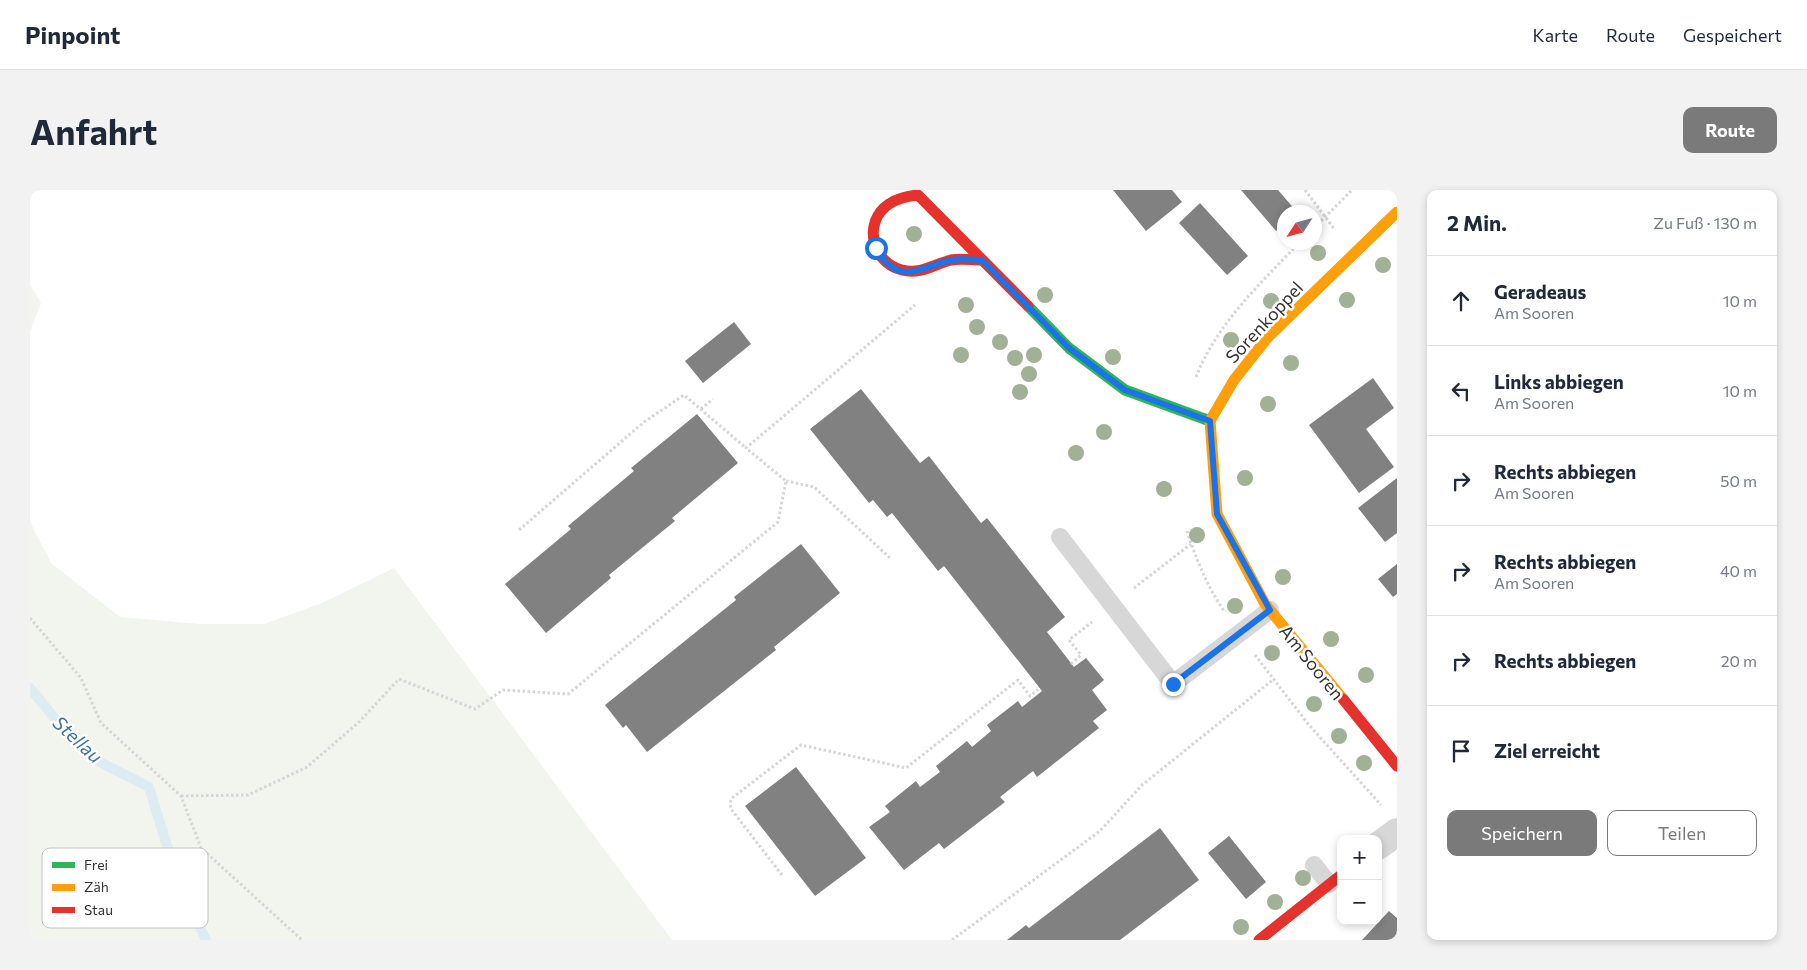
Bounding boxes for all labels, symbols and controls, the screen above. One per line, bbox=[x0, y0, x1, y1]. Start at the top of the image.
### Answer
text: Pinpoint bbox=[25, 20, 120, 49]
text: Karte bbox=[1533, 24, 1578, 46]
text: Route bbox=[1606, 24, 1655, 46]
text: Gespeichert bbox=[1683, 24, 1782, 46]
button: Route bbox=[1683, 107, 1777, 153]
text: Anfahrt bbox=[30, 109, 157, 152]
north arrow bbox=[1277, 205, 1322, 250]
text: 2 Min. bbox=[1447, 210, 1507, 235]
text: Zu Fuß · 130 m bbox=[1653, 213, 1757, 232]
route start bbox=[865, 237, 888, 260]
street label: Sorenkoppel bbox=[1221, 277, 1307, 367]
text: Geradeaus bbox=[1494, 280, 1586, 303]
icon: ahead bbox=[1447, 287, 1475, 315]
text: 10 m bbox=[1723, 291, 1757, 310]
text: Am Sooren bbox=[1494, 303, 1574, 322]
text: Links abbiegen bbox=[1494, 370, 1624, 393]
icon: left bbox=[1447, 377, 1475, 405]
text: 10 m bbox=[1723, 381, 1757, 400]
text: Am Sooren bbox=[1494, 393, 1574, 412]
text: Rechts abbiegen bbox=[1494, 460, 1636, 483]
icon: right bbox=[1447, 467, 1475, 495]
text: 50 m bbox=[1720, 471, 1757, 490]
text: Am Sooren bbox=[1494, 483, 1574, 502]
text: Rechts abbiegen bbox=[1494, 550, 1636, 573]
icon: right bbox=[1447, 557, 1475, 585]
text: 40 m bbox=[1720, 561, 1757, 580]
text: Am Sooren bbox=[1494, 573, 1574, 592]
street label: Am Sooren bbox=[1275, 620, 1349, 704]
icon: right bbox=[1447, 647, 1475, 675]
text: Rechts abbiegen bbox=[1494, 649, 1636, 672]
text: 20 m bbox=[1721, 651, 1757, 670]
route end bbox=[1162, 673, 1185, 696]
water label: Stellau bbox=[49, 711, 108, 768]
icon: arrive bbox=[1447, 737, 1475, 765]
text: Ziel erreicht bbox=[1494, 739, 1600, 762]
button: Speichern bbox=[1447, 810, 1597, 856]
button: Teilen bbox=[1607, 810, 1757, 856]
map controls bbox=[1337, 835, 1382, 925]
button: + bbox=[1337, 835, 1382, 880]
legend bbox=[42, 848, 208, 928]
text: Frei bbox=[84, 856, 108, 873]
text: Zäh bbox=[84, 878, 109, 895]
button: − bbox=[1337, 880, 1382, 925]
text: Stau bbox=[84, 901, 113, 918]

